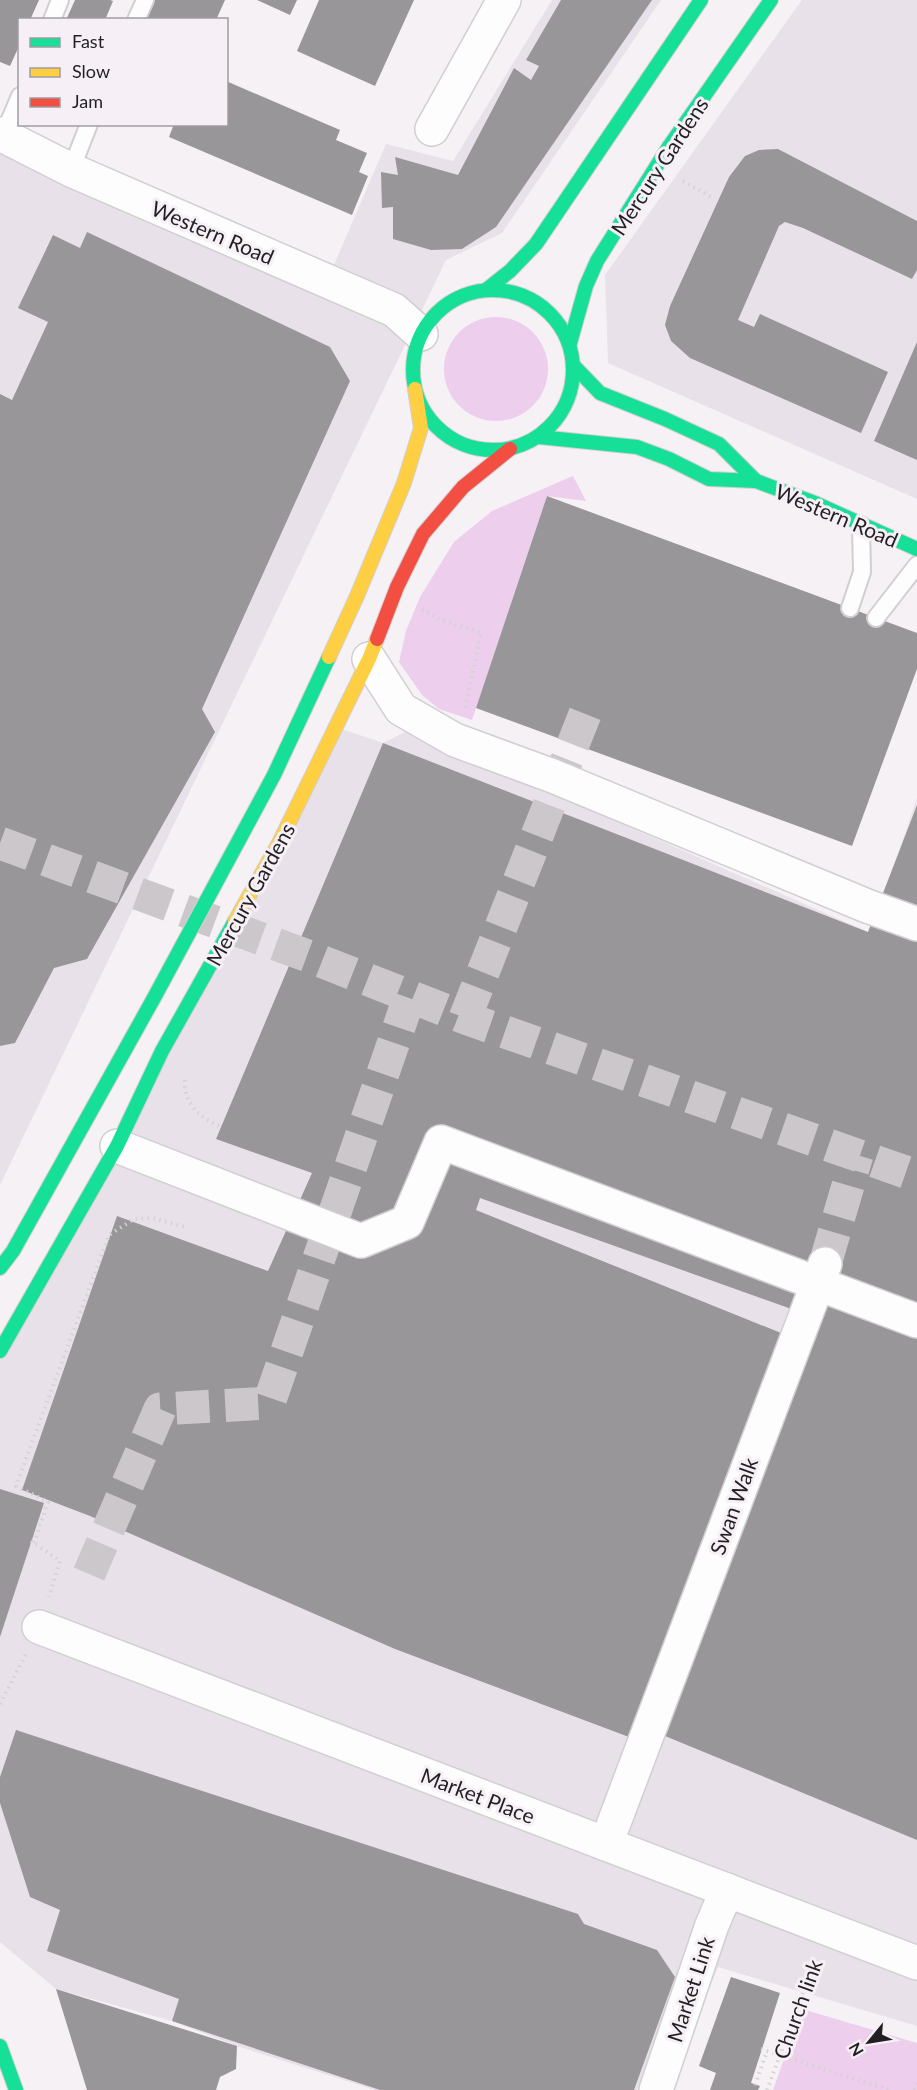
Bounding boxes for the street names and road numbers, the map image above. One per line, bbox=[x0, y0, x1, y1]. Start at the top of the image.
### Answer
street label: Mercury Gardens bbox=[605, 92, 713, 240]
street label: Western Road bbox=[148, 195, 278, 269]
street label: Western Road bbox=[772, 478, 902, 552]
street label: Mercury Gardens bbox=[200, 818, 300, 970]
street label: Swan Walk bbox=[704, 1454, 762, 1558]
street label: Market Place bbox=[417, 1762, 539, 1828]
street label: Market Link bbox=[661, 1933, 719, 2045]
street label: Church link bbox=[767, 1955, 827, 2062]

